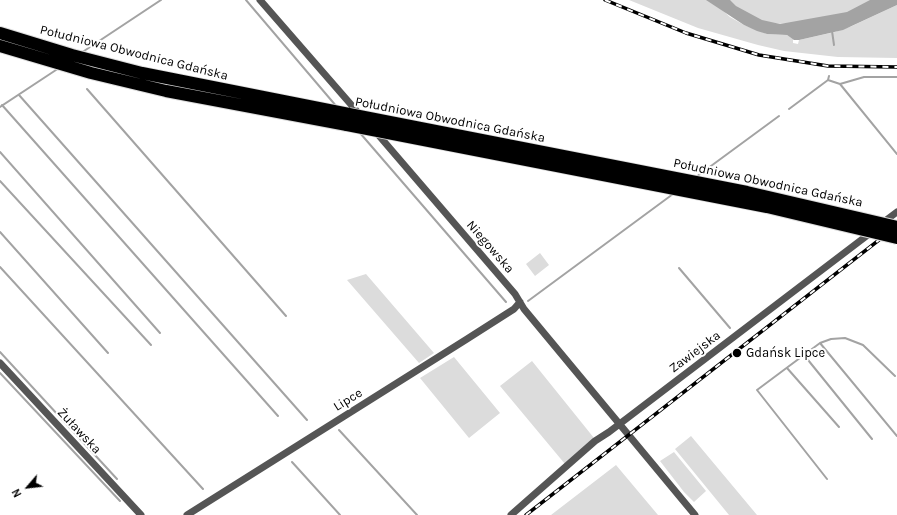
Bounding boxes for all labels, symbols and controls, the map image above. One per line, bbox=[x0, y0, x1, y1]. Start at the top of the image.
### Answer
street label: Południowa Obwodnica Gdańska bbox=[38, 22, 230, 84]
street label: Południowa Obwodnica Gdańska bbox=[354, 94, 546, 146]
street label: Południowa Obwodnica Gdańska bbox=[672, 155, 864, 211]
street label: Niegowska bbox=[463, 217, 517, 277]
street label: Zawiejska bbox=[666, 328, 724, 376]
place label: Gdańsk Lipce bbox=[746, 345, 825, 361]
marker: Gdańsk Lipce bbox=[731, 347, 743, 359]
street label: Lipce bbox=[331, 385, 365, 415]
street label: Żuławska bbox=[54, 405, 104, 457]
north arrow bbox=[8, 467, 48, 507]
text: N bbox=[9, 486, 25, 499]

